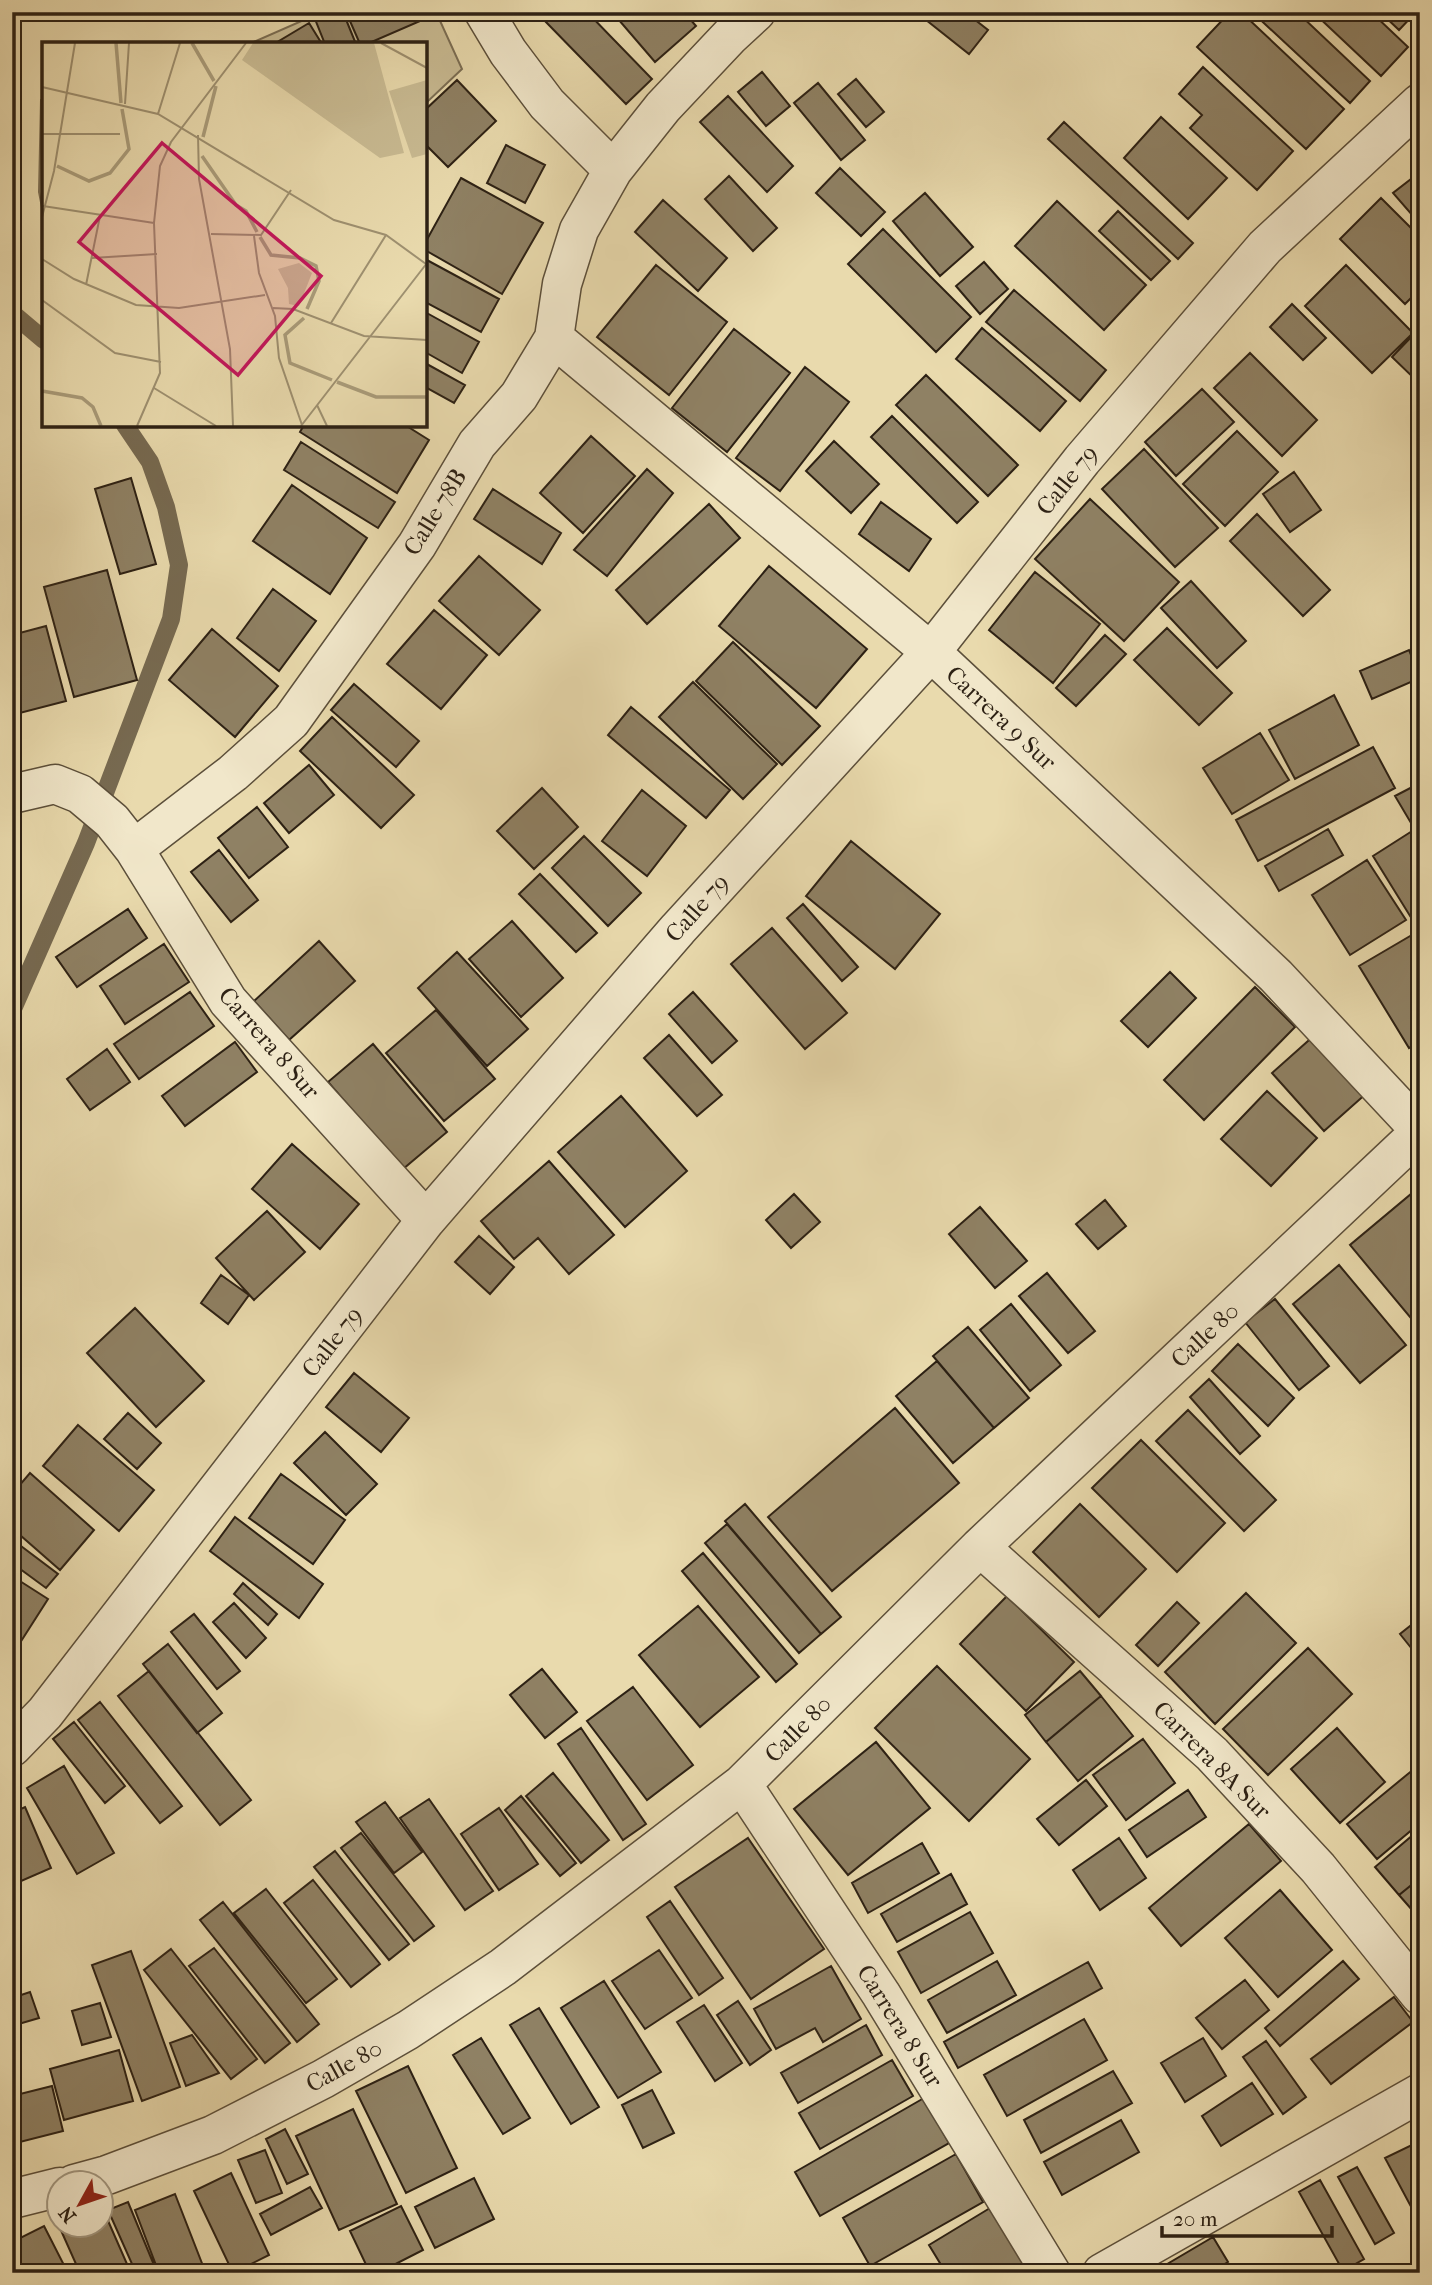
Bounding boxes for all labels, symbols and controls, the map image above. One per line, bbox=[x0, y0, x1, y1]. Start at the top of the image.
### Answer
inset map bbox=[42, 42, 427, 427]
street label: Calle 79 bbox=[1030, 440, 1104, 520]
street label: Calle 78B bbox=[398, 464, 472, 560]
street label: Carrera 9 Sur bbox=[940, 660, 1062, 776]
street label: Calle 79 bbox=[659, 868, 735, 948]
street label: Carrera 8 Sur bbox=[213, 981, 326, 1105]
street label: Calle 80 bbox=[1165, 1297, 1245, 1373]
street label: Calle 79 bbox=[296, 1301, 368, 1383]
street label: Calle 80 bbox=[759, 1690, 837, 1768]
street label: Carrera 8A Sur bbox=[1147, 1695, 1277, 1825]
street label: Carrera 8 Sur bbox=[851, 1960, 949, 2093]
street label: Calle 80 bbox=[301, 2034, 387, 2098]
north arrow bbox=[46, 2170, 116, 2240]
scale bar bbox=[1162, 2194, 1332, 2238]
text: N bbox=[54, 2201, 81, 2227]
text: 20 m bbox=[1173, 2207, 1218, 2231]

